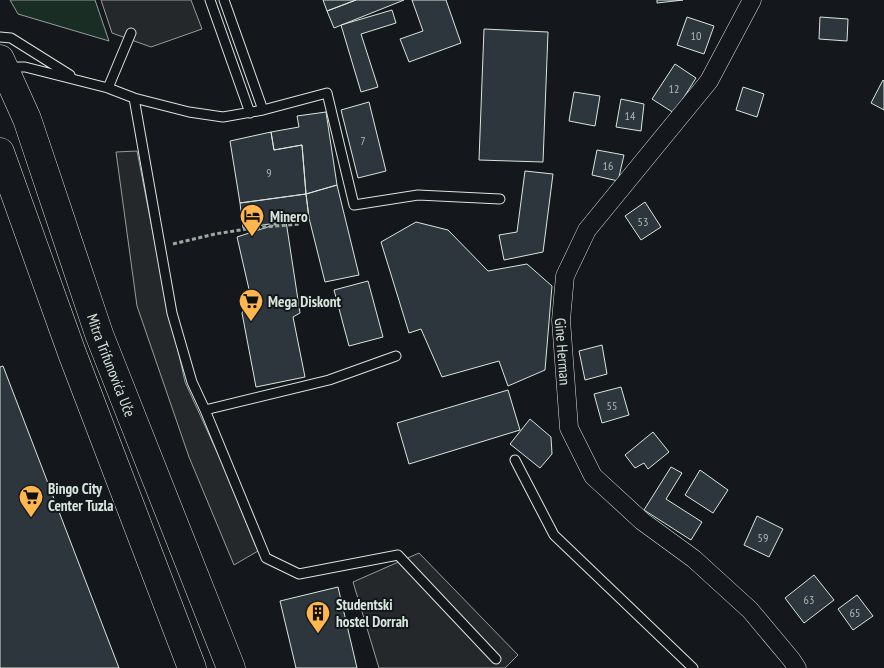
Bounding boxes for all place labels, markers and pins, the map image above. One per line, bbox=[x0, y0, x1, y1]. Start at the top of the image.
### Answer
hotel icon: Minero bbox=[239, 203, 265, 237]
place label: Minero bbox=[270, 207, 308, 226]
supermarket icon: Mega Diskont bbox=[238, 288, 264, 322]
place label: Mega Diskont bbox=[268, 292, 341, 311]
place label: Bingo City Center Tuzla bbox=[48, 479, 113, 515]
supermarket icon: Bingo City Center Tuzla bbox=[18, 484, 44, 518]
place label: Studentski hostel Dorrah bbox=[336, 595, 409, 631]
building icon: Studentski hostel Dorrah bbox=[305, 600, 331, 634]

